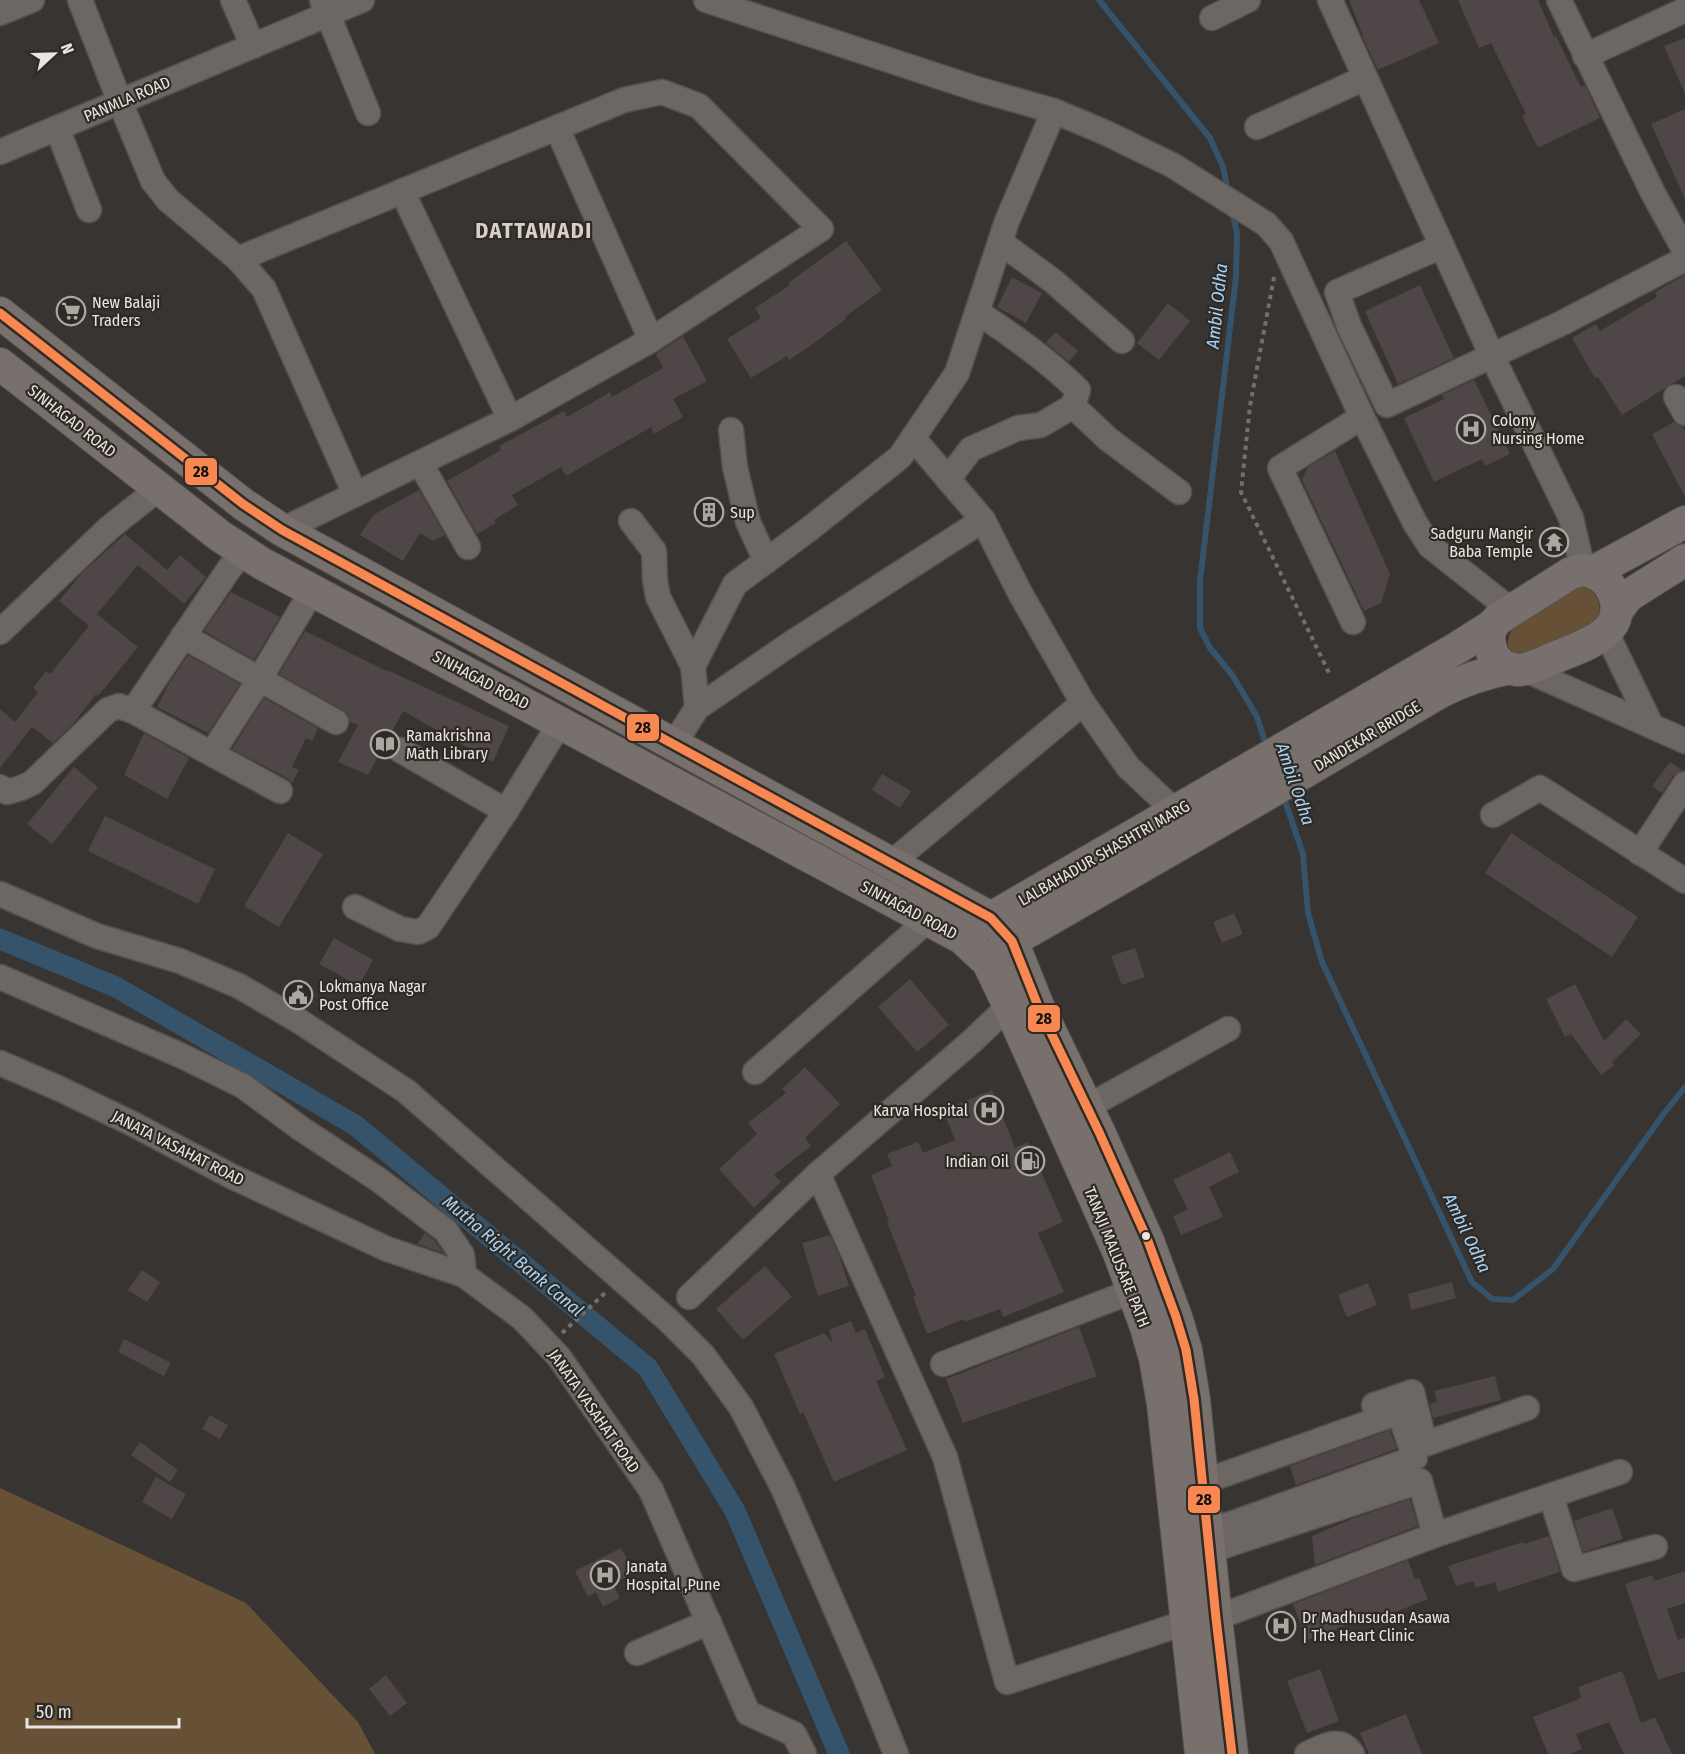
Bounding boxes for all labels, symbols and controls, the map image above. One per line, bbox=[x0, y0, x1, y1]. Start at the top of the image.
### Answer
north arrow bbox=[24, 24, 84, 84]
text: N bbox=[57, 41, 78, 57]
street label: PANMLA ROAD bbox=[81, 72, 173, 126]
district label: DATTAWADI bbox=[475, 217, 593, 244]
water label: Ambil Odha bbox=[1201, 262, 1232, 351]
place label: New Balaji Traders bbox=[92, 293, 160, 330]
supermarket icon: New Balaji Traders bbox=[55, 295, 87, 327]
street label: SINHAGAD ROAD bbox=[24, 381, 120, 461]
place label: Colony Nursing Home bbox=[1492, 411, 1584, 448]
hospital icon: Colony Nursing Home bbox=[1455, 413, 1487, 445]
line badge: 28 bbox=[184, 457, 218, 486]
text: 28 bbox=[192, 462, 209, 481]
building icon: Sup bbox=[693, 496, 725, 528]
place label: Sup bbox=[730, 503, 755, 522]
place label: Sadguru Mangir Baba Temple bbox=[1430, 524, 1533, 561]
temple icon: Sadguru Mangir Baba Temple bbox=[1538, 526, 1570, 558]
street label: SINHAGAD ROAD bbox=[429, 647, 533, 713]
street label: DANDEKAR BRIDGE bbox=[1310, 697, 1424, 775]
line badge: 28 bbox=[626, 713, 660, 742]
text: 28 bbox=[634, 718, 651, 737]
place label: Ramakrishna Math Library bbox=[406, 726, 491, 763]
library icon: Ramakrishna Math Library bbox=[369, 728, 401, 760]
water label: Ambil Odha bbox=[1270, 739, 1319, 828]
street label: LALBAHADUR SHASHTRI MARG bbox=[1015, 796, 1193, 910]
street label: SINHAGAD ROAD bbox=[857, 877, 961, 943]
place label: Lokmanya Nagar Post Office bbox=[319, 977, 427, 1014]
public building icon: Lokmanya Nagar Post Office bbox=[282, 979, 314, 1011]
line badge: 28 bbox=[1027, 1004, 1061, 1033]
text: 28 bbox=[1035, 1009, 1052, 1028]
hospital icon: Karva Hospital bbox=[973, 1094, 1005, 1126]
place label: Karva Hospital bbox=[873, 1101, 968, 1120]
street label: JANATA VASAHAT ROAD bbox=[109, 1106, 247, 1190]
fuel station icon: Indian Oil bbox=[1014, 1145, 1046, 1177]
place label: Indian Oil bbox=[945, 1152, 1009, 1171]
street label: TANAJI MALUSARE PATH bbox=[1080, 1184, 1154, 1330]
water label: Ambil Odha bbox=[1438, 1189, 1496, 1276]
water label: Mutha Right Bank Canal bbox=[438, 1191, 588, 1322]
unlabelled marker bbox=[1140, 1230, 1152, 1242]
street label: JANATA VASAHAT ROAD bbox=[544, 1346, 644, 1476]
line badge: 28 bbox=[1187, 1485, 1221, 1514]
text: 28 bbox=[1195, 1490, 1212, 1509]
place label: Janata Hospital ,Pune bbox=[626, 1557, 720, 1594]
hospital icon: Janata Hospital ,Pune bbox=[589, 1559, 621, 1591]
place label: Dr Madhusudan Asawa | The Heart Clinic bbox=[1302, 1608, 1450, 1645]
hospital icon: Dr Madhusudan Asawa | The Heart Clinic bbox=[1265, 1610, 1297, 1642]
scale bar bbox=[27, 1691, 178, 1729]
text: 50 m bbox=[36, 1701, 72, 1723]

